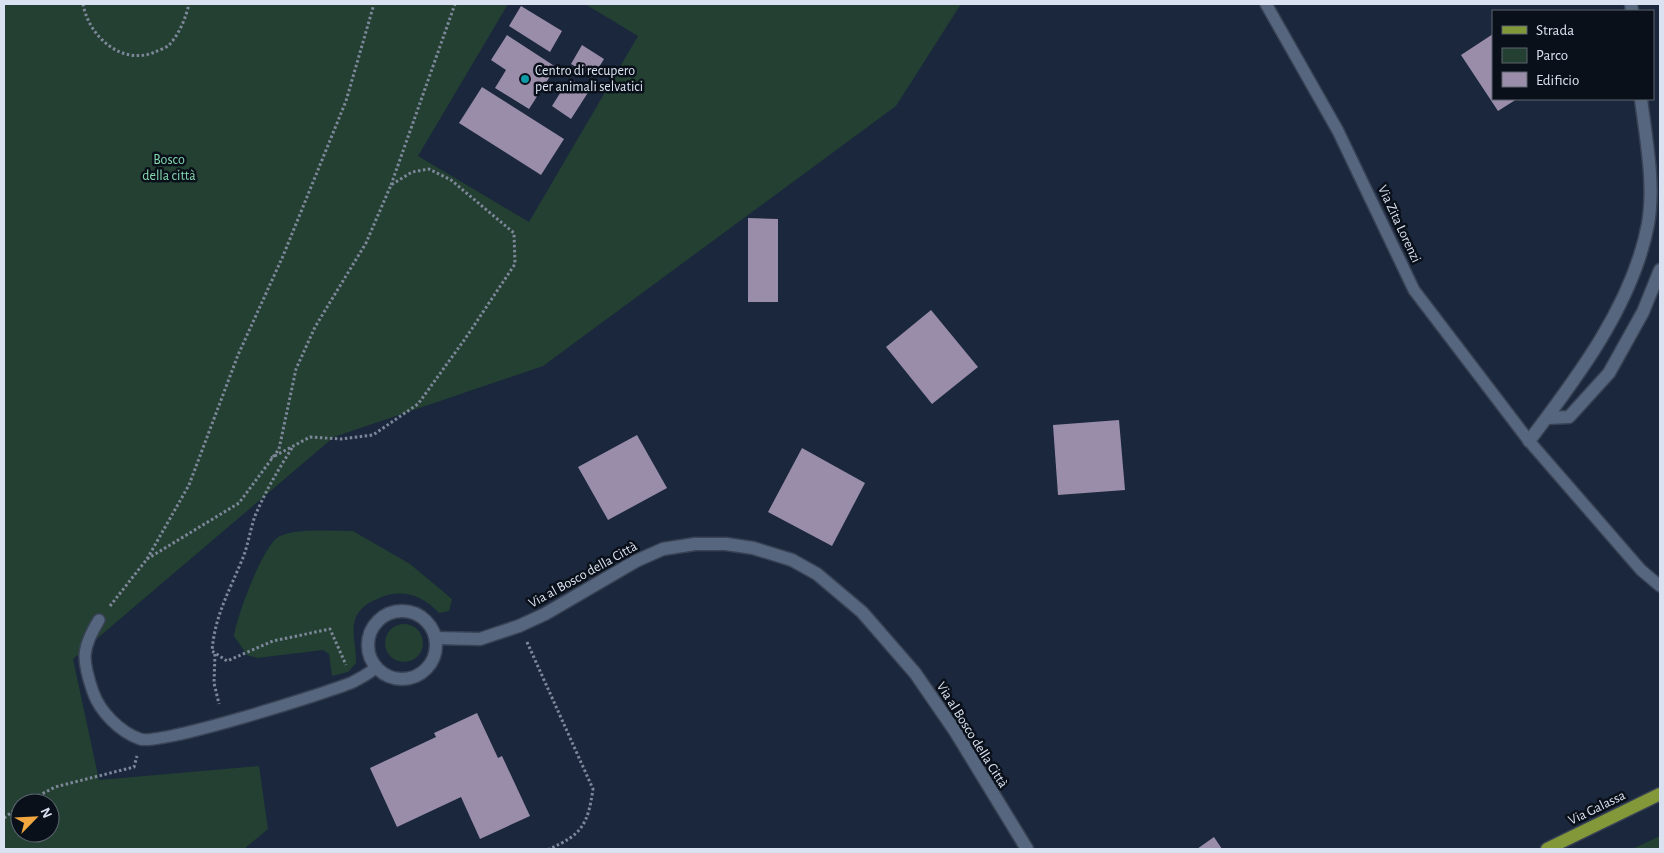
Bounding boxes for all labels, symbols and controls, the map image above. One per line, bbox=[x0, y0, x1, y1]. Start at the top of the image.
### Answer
legend bbox=[1492, 10, 1654, 100]
text: Strada bbox=[1536, 23, 1574, 38]
text: Parco bbox=[1536, 48, 1568, 63]
place label: Centro di recupero per animali selvatici bbox=[535, 64, 643, 94]
marker: Centro di recupero per animali selvatici bbox=[519, 73, 531, 85]
text: Edificio bbox=[1536, 73, 1579, 88]
park label: Bosco della città bbox=[142, 153, 196, 183]
street label: Via Zita Lorenzi bbox=[1375, 183, 1423, 265]
street label: Via al Bosco della Città bbox=[526, 539, 640, 611]
street label: Via al Bosco della Città bbox=[934, 680, 1010, 791]
street label: Via Galassa bbox=[1566, 788, 1628, 828]
north arrow bbox=[10, 793, 60, 843]
text: N bbox=[38, 806, 54, 820]

